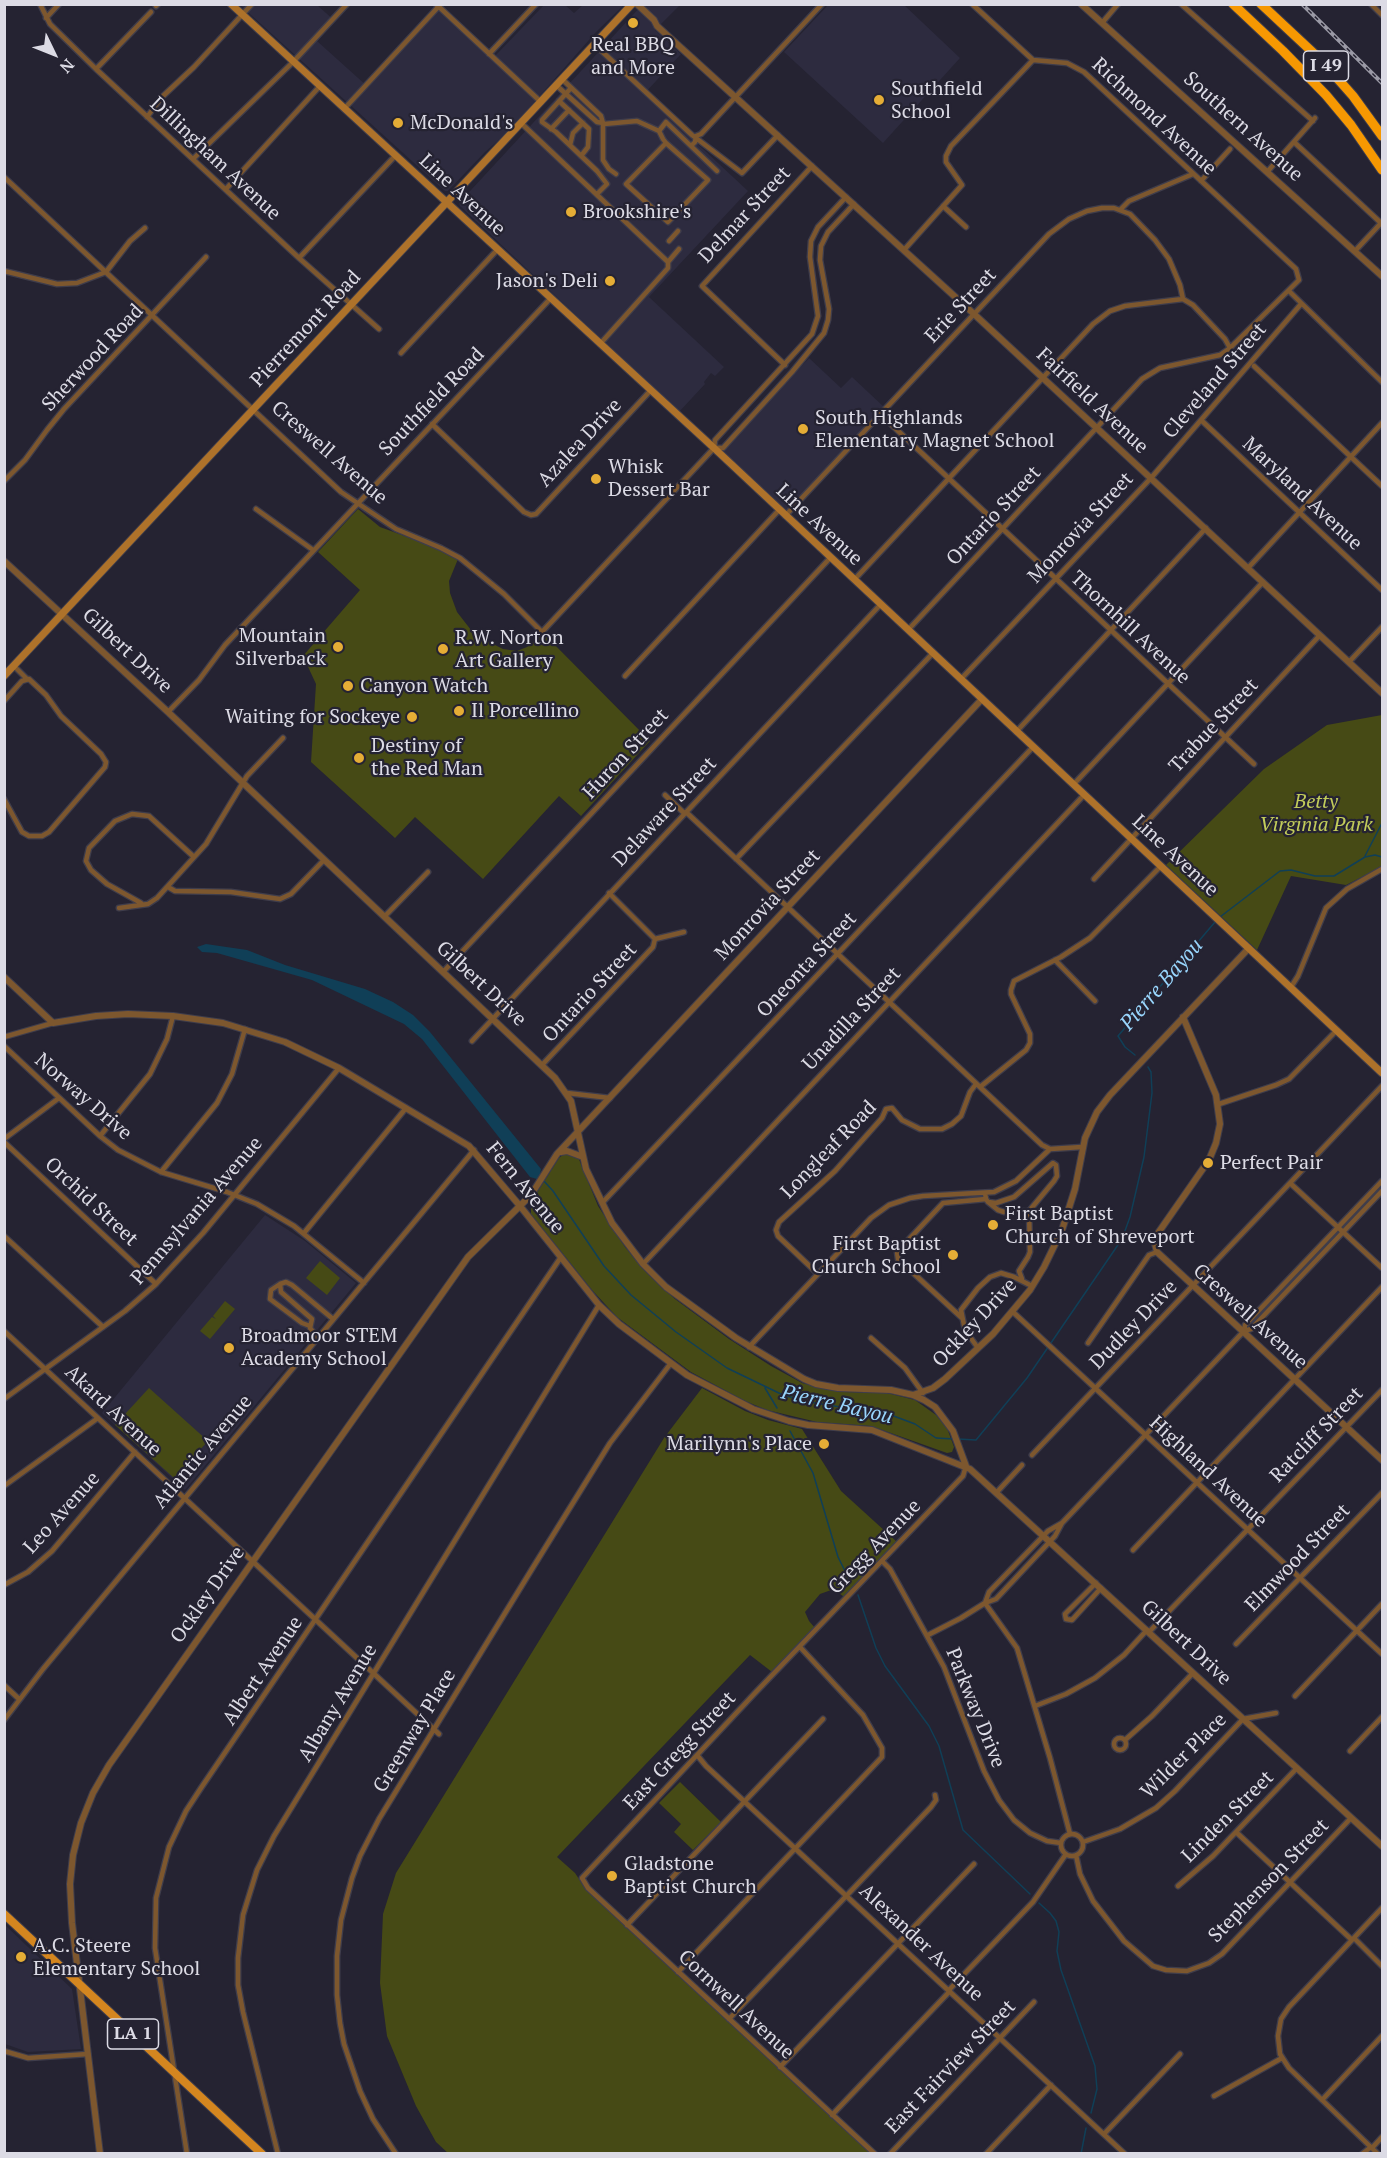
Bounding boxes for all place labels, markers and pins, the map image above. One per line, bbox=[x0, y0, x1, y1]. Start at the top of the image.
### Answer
marker: Real BBQ and More bbox=[626, 16, 640, 30]
place label: Real BBQ and More bbox=[591, 33, 675, 80]
place label: Southfield School bbox=[891, 77, 983, 124]
marker: Southfield School bbox=[872, 93, 886, 107]
place label: McDonald's bbox=[410, 111, 513, 135]
marker: McDonald's bbox=[391, 116, 405, 130]
place label: Brookshire's bbox=[583, 200, 691, 224]
marker: Brookshire's bbox=[564, 205, 578, 219]
place label: Jason's Deli bbox=[496, 269, 598, 293]
marker: Jason's Deli bbox=[603, 274, 617, 288]
place label: South Highlands Elementary Magnet School bbox=[815, 406, 1055, 453]
marker: South Highlands Elementary Magnet School bbox=[796, 422, 810, 436]
place label: Whisk Dessert Bar bbox=[608, 455, 710, 502]
marker: Whisk Dessert Bar bbox=[589, 472, 603, 486]
place label: Mountain Silverback bbox=[235, 624, 326, 671]
place label: R.W. Norton Art Gallery bbox=[455, 626, 564, 673]
marker: Mountain Silverback bbox=[331, 640, 345, 654]
marker: R.W. Norton Art Gallery bbox=[436, 642, 450, 656]
place label: Canyon Watch bbox=[360, 674, 488, 698]
marker: Canyon Watch bbox=[341, 679, 355, 693]
place label: Il Porcellino bbox=[471, 699, 579, 723]
marker: Il Porcellino bbox=[452, 704, 466, 718]
place label: Waiting for Sockeye bbox=[225, 705, 400, 729]
marker: Waiting for Sockeye bbox=[405, 710, 419, 724]
place label: Destiny of the Red Man bbox=[371, 734, 483, 781]
marker: Destiny of the Red Man bbox=[352, 751, 366, 765]
place label: Perfect Pair bbox=[1220, 1151, 1323, 1175]
marker: Perfect Pair bbox=[1201, 1156, 1215, 1170]
place label: First Baptist Church of Shreveport bbox=[1005, 1202, 1195, 1249]
marker: First Baptist Church of Shreveport bbox=[986, 1218, 1000, 1232]
place label: First Baptist Church School bbox=[811, 1232, 941, 1279]
marker: First Baptist Church School bbox=[946, 1248, 960, 1262]
place label: Broadmoor STEM Academy School bbox=[241, 1324, 397, 1371]
marker: Broadmoor STEM Academy School bbox=[222, 1341, 236, 1355]
place label: Marilynn's Place bbox=[667, 1432, 812, 1456]
marker: Marilynn's Place bbox=[817, 1437, 831, 1451]
place label: Gladstone Baptist Church bbox=[624, 1852, 757, 1899]
marker: Gladstone Baptist Church bbox=[605, 1869, 619, 1883]
place label: A.C. Steere Elementary School bbox=[33, 1934, 200, 1981]
marker: A.C. Steere Elementary School bbox=[14, 1950, 28, 1964]

